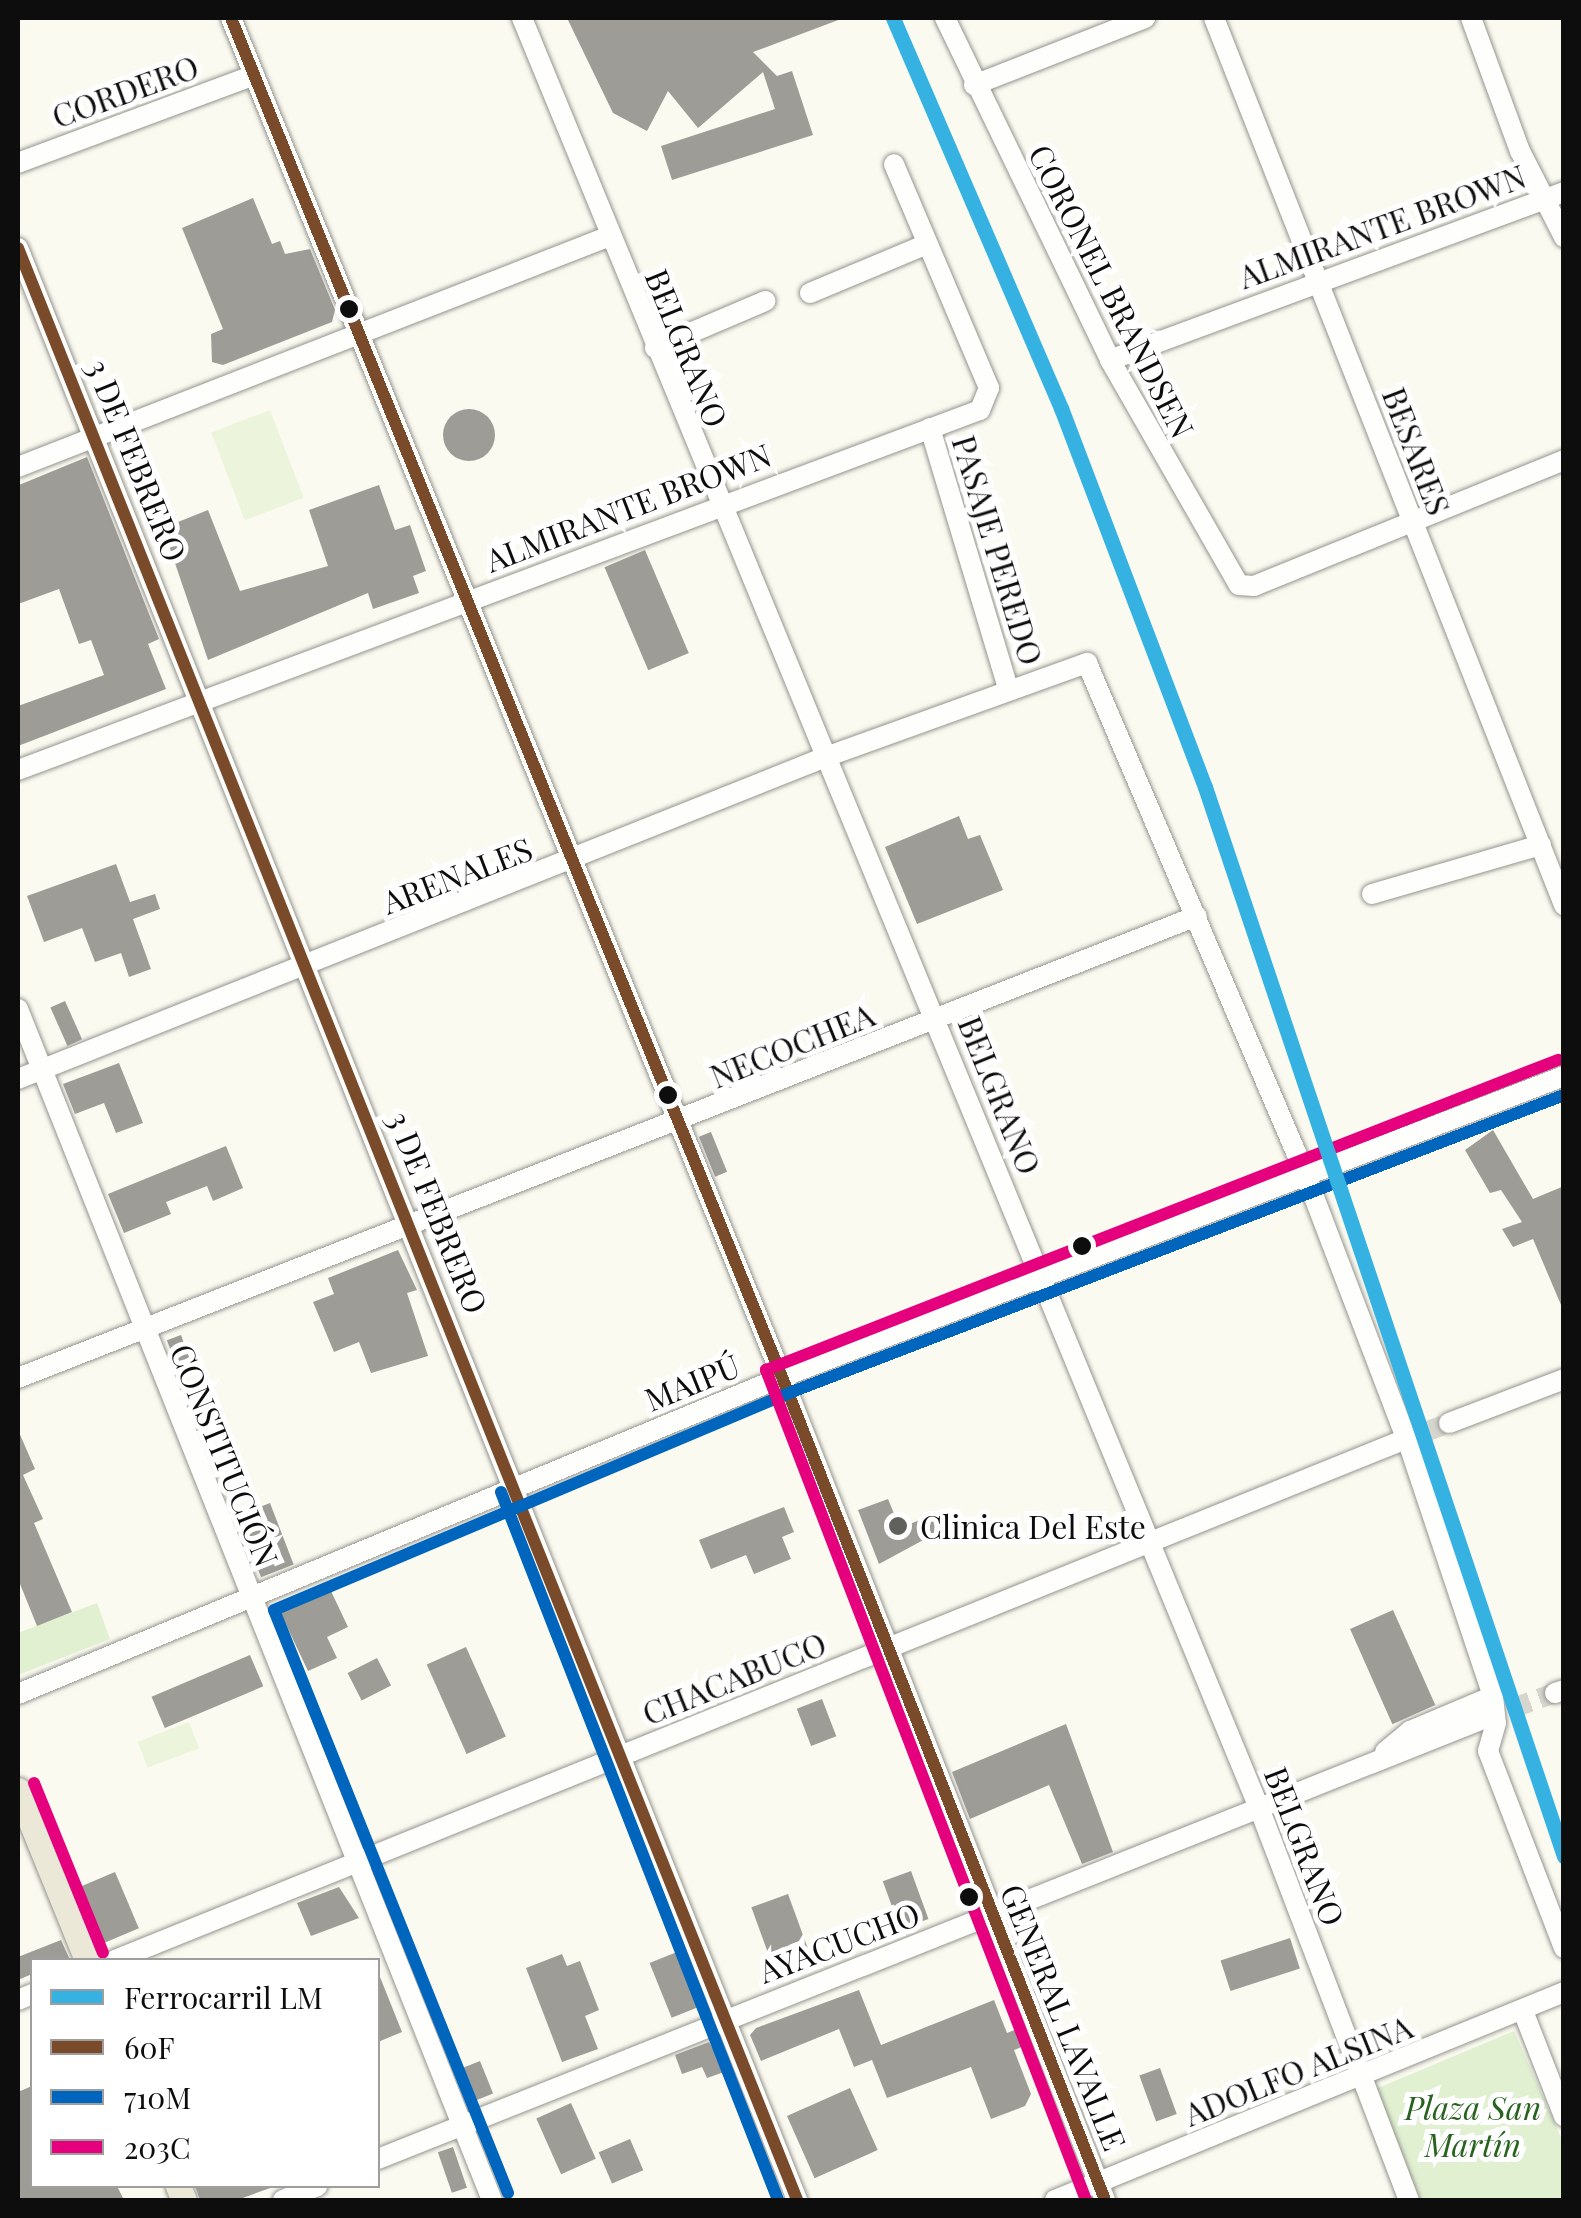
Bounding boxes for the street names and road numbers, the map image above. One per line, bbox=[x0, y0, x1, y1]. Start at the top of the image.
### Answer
street label: CORDERO bbox=[47, 47, 203, 135]
street label: CORONEL BRANDSEN bbox=[1021, 138, 1203, 444]
street label: ALMIRANTE BROWN bbox=[1233, 156, 1531, 296]
street label: BELGRANO bbox=[638, 263, 736, 433]
street label: 3 DE FEBRERO bbox=[79, 353, 195, 567]
street label: BESARES bbox=[1375, 382, 1459, 520]
street label: PASAJE PEREDO bbox=[945, 431, 1051, 669]
street label: ALMIRANTE BROWN bbox=[480, 435, 776, 579]
street label: ARENALES bbox=[377, 829, 537, 921]
street label: NECOCHEA bbox=[704, 995, 880, 1095]
street label: BELGRANO bbox=[951, 1010, 1049, 1180]
street label: 3 DE FEBRERO bbox=[380, 1105, 496, 1319]
street label: CONSTITUCIÓN bbox=[163, 1338, 287, 1572]
street label: MAIPÚ bbox=[639, 1346, 745, 1418]
street label: CHACABUCO bbox=[637, 1624, 831, 1732]
street label: BELGRANO bbox=[1257, 1761, 1353, 1931]
street label: GENERAL LAVALLE bbox=[993, 1879, 1135, 2155]
street label: AYACUCHO bbox=[753, 1894, 925, 1990]
street label: ADOLFO ALSINA bbox=[1178, 2007, 1418, 2133]

